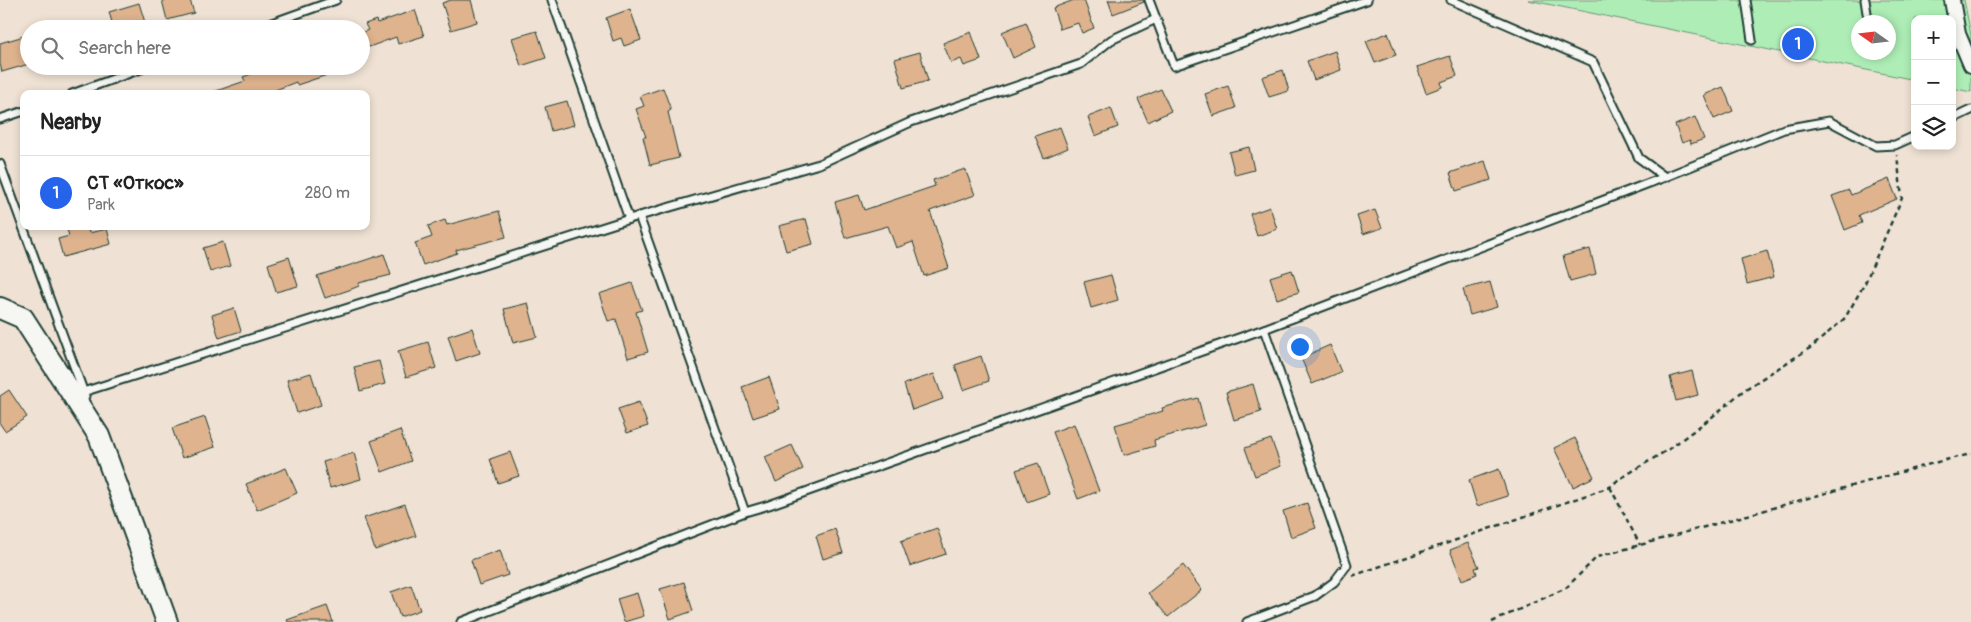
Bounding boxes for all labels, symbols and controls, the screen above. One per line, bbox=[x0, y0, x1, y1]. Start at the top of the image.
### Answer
north arrow bbox=[1851, 15, 1896, 60]
map controls bbox=[1911, 15, 1956, 150]
button: + bbox=[1911, 15, 1956, 60]
search box bbox=[20, 20, 370, 75]
pin: 1 bbox=[1782, 25, 1814, 63]
icon: search bbox=[38, 34, 66, 62]
text: Search here bbox=[78, 36, 171, 60]
button: − bbox=[1911, 60, 1956, 105]
button: layers bbox=[1911, 105, 1956, 150]
text: Nearby bbox=[40, 109, 101, 136]
text: СТ «Откос» bbox=[87, 171, 184, 195]
text: 1 bbox=[53, 183, 59, 203]
text: 280 m bbox=[304, 183, 350, 203]
text: Park bbox=[87, 195, 115, 215]
your location bbox=[1287, 334, 1313, 360]

